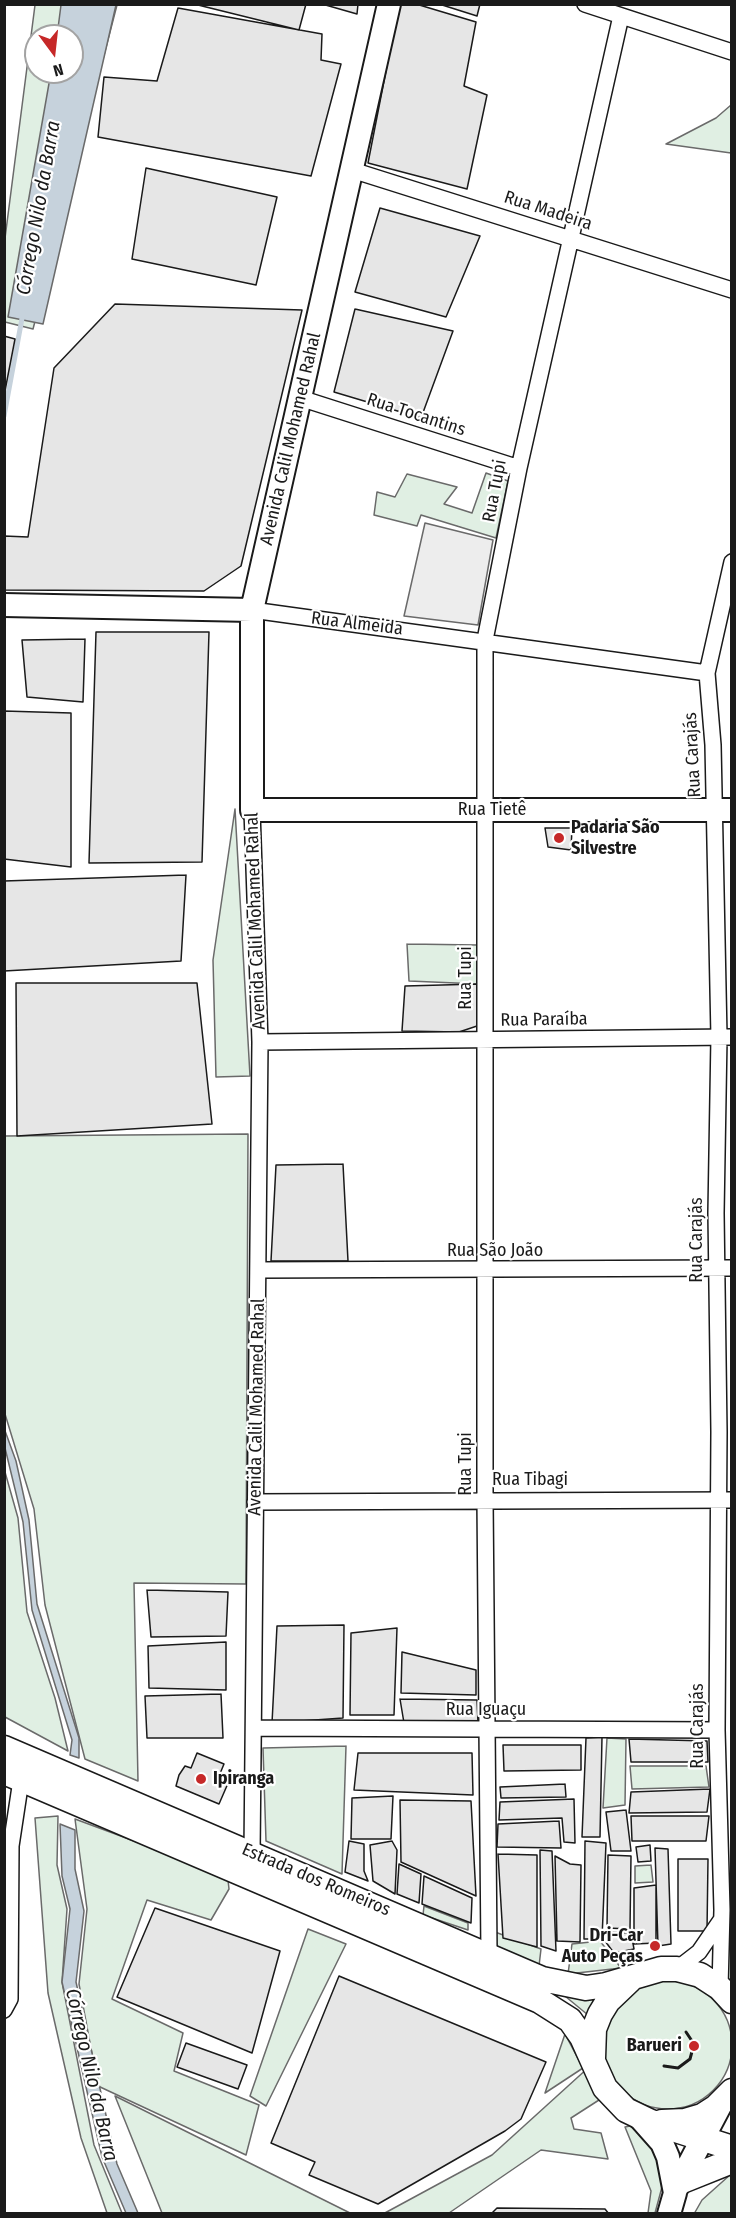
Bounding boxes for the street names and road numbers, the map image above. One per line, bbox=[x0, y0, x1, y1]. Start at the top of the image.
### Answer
street label: Rua Madeira bbox=[501, 187, 595, 235]
street label: Avenida Calil Mohamed Rahal bbox=[256, 331, 326, 547]
street label: Rua Tocantins bbox=[364, 389, 468, 441]
street label: Rua Tupi bbox=[478, 458, 512, 524]
street label: Rua Almeida bbox=[310, 608, 404, 640]
street label: Rua Carajás bbox=[680, 712, 706, 798]
street label: Rua Tietê bbox=[458, 799, 526, 821]
street label: Avenida Calil Mohamed Rahal bbox=[241, 812, 271, 1030]
street label: Rua Tupi bbox=[455, 946, 477, 1010]
street label: Rua Paraíba bbox=[500, 1008, 588, 1032]
street label: Rua Carajás bbox=[686, 1197, 708, 1283]
street label: Rua São João bbox=[447, 1240, 543, 1262]
street label: Avenida Calil Mohamed Rahal bbox=[244, 1298, 270, 1516]
street label: Rua Tupi bbox=[455, 1432, 477, 1496]
street label: Rua Tibagi bbox=[492, 1469, 568, 1491]
street label: Rua Carajás bbox=[687, 1683, 709, 1769]
street label: Rua Iguaçu bbox=[446, 1699, 526, 1721]
street label: Estrada dos Romeiros bbox=[238, 1839, 394, 1921]

